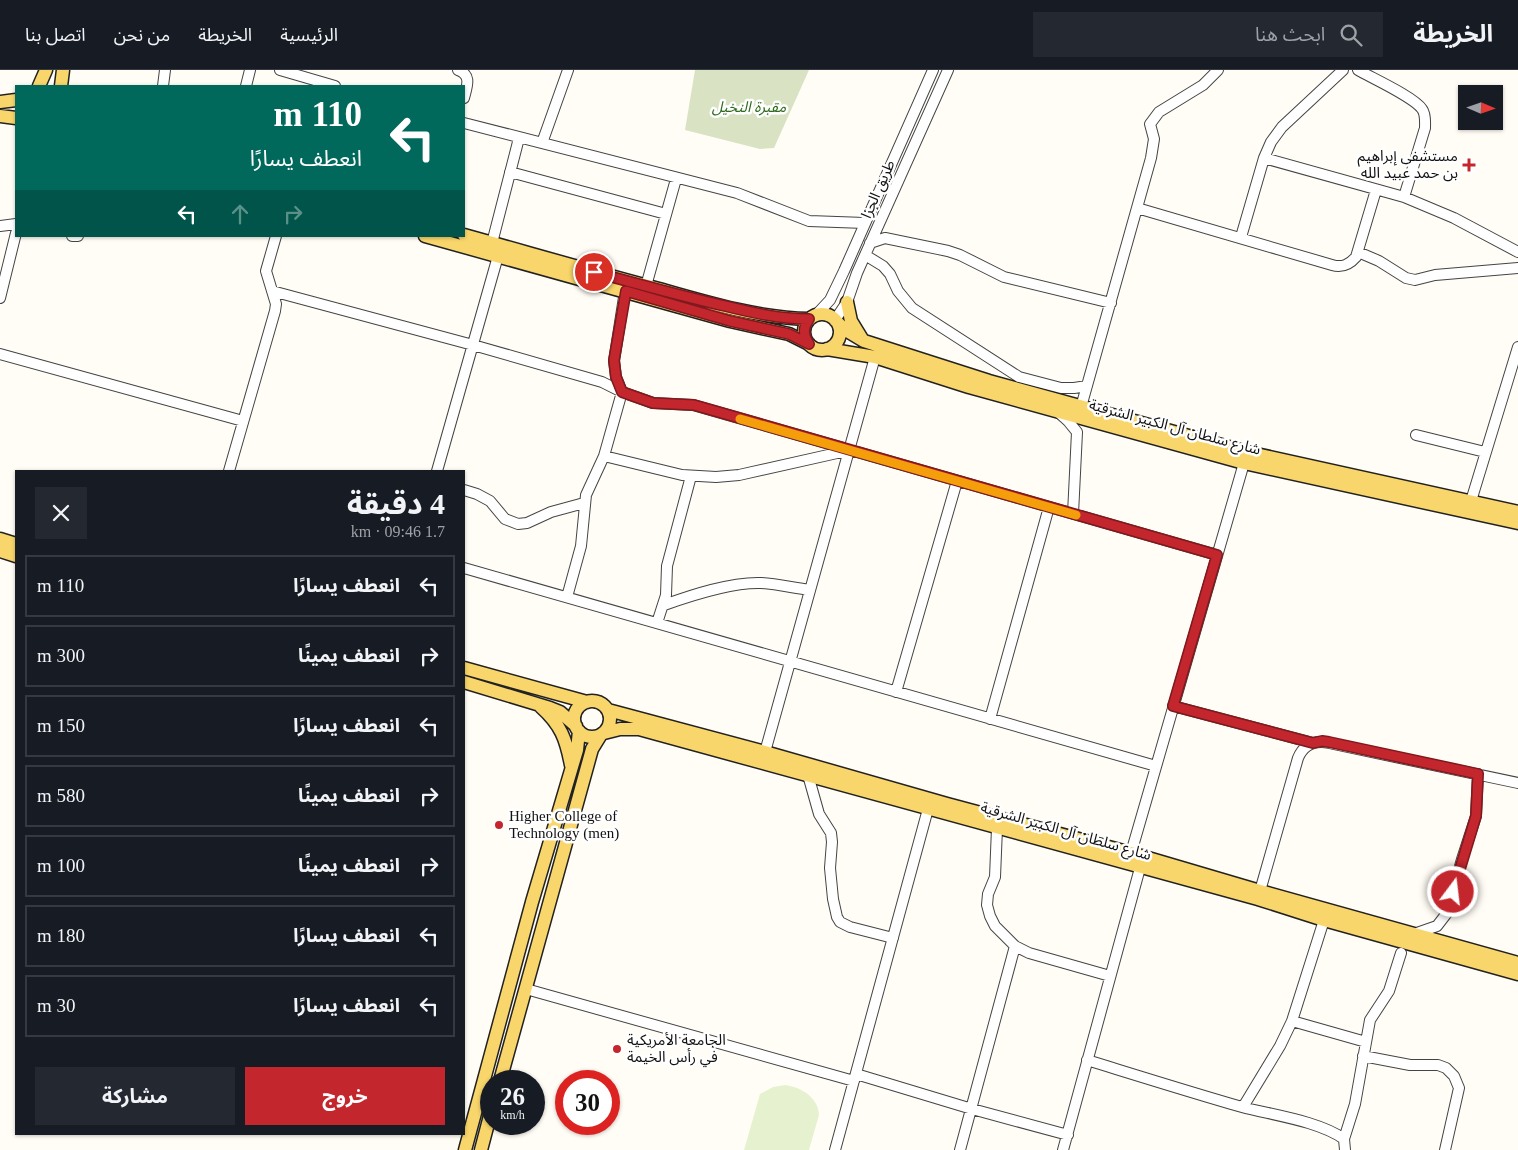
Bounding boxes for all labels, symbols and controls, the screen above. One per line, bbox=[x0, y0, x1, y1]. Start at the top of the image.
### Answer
search box bbox=[1033, 12, 1383, 57]
icon: search bbox=[1337, 21, 1365, 49]
text: الخريطة bbox=[1413, 21, 1493, 47]
text: ابحث هنا bbox=[1255, 24, 1325, 45]
text: اتصل بنا bbox=[25, 25, 86, 45]
text: من نحن bbox=[114, 25, 170, 45]
text: الخريطة bbox=[198, 25, 252, 45]
text: الرئيسية bbox=[280, 25, 338, 45]
north arrow bbox=[1458, 85, 1502, 130]
map controls bbox=[1458, 85, 1503, 130]
text: 110 m bbox=[274, 95, 362, 134]
park label: مقبرة النخيل bbox=[712, 99, 786, 116]
icon: left bbox=[380, 105, 445, 170]
text: انعطف يسارًا bbox=[250, 146, 362, 171]
place label: مستشفى إبراهيم بن حمد عبيد الله bbox=[1357, 148, 1458, 182]
street label: طريق الجزا bbox=[858, 157, 900, 221]
marker: مستشفى إبراهيم بن حمد عبيد الله bbox=[1462, 158, 1476, 172]
icon: left bbox=[173, 200, 201, 228]
icon: ahead bbox=[226, 200, 254, 228]
icon: right bbox=[279, 200, 307, 228]
pin bbox=[573, 251, 615, 293]
icon: arrive bbox=[580, 258, 608, 286]
street label: شارع سلطان آل الكبير الشرقية bbox=[1087, 396, 1263, 462]
button: close bbox=[35, 487, 87, 539]
text: 4 دقيقة bbox=[347, 487, 445, 520]
text: 1.7 km · 09:46 bbox=[351, 523, 445, 540]
icon: left bbox=[415, 572, 443, 600]
text: 110 m bbox=[37, 575, 84, 596]
text: انعطف يسارًا bbox=[293, 575, 400, 596]
icon: right bbox=[415, 642, 443, 670]
text: 300 m bbox=[37, 645, 85, 666]
text: انعطف يمينًا bbox=[298, 645, 400, 666]
icon: left bbox=[415, 712, 443, 740]
text: 150 m bbox=[37, 715, 85, 736]
text: انعطف يسارًا bbox=[293, 715, 400, 736]
icon: right bbox=[415, 782, 443, 810]
text: 580 m bbox=[37, 785, 85, 806]
text: انعطف يمينًا bbox=[298, 785, 400, 806]
street label: شارع سلطان آل الكبير الشرقية bbox=[978, 799, 1153, 867]
place label: Higher College of Technology (men) bbox=[509, 808, 619, 842]
marker: Higher College of Technology (men) bbox=[493, 819, 505, 831]
icon: right bbox=[415, 852, 443, 880]
text: 100 m bbox=[37, 855, 85, 876]
text: انعطف يمينًا bbox=[298, 855, 400, 876]
position arrow bbox=[1426, 865, 1478, 917]
icon: left bbox=[415, 922, 443, 950]
text: 180 m bbox=[37, 925, 85, 946]
text: انعطف يسارًا bbox=[293, 925, 400, 946]
icon: left bbox=[415, 992, 443, 1020]
text: 30 m bbox=[37, 995, 76, 1016]
text: انعطف يسارًا bbox=[293, 995, 400, 1016]
place label: الجامعة الأمريكية في رأس الخيمة bbox=[627, 1032, 726, 1068]
marker: الجامعة الأمريكية في رأس الخيمة bbox=[611, 1043, 623, 1055]
button: مشاركة bbox=[35, 1067, 235, 1125]
button: خروج bbox=[245, 1067, 445, 1125]
speed limit sign: 30 bbox=[555, 1070, 620, 1135]
text: 26 bbox=[500, 1083, 525, 1110]
text: km/h bbox=[500, 1108, 525, 1122]

